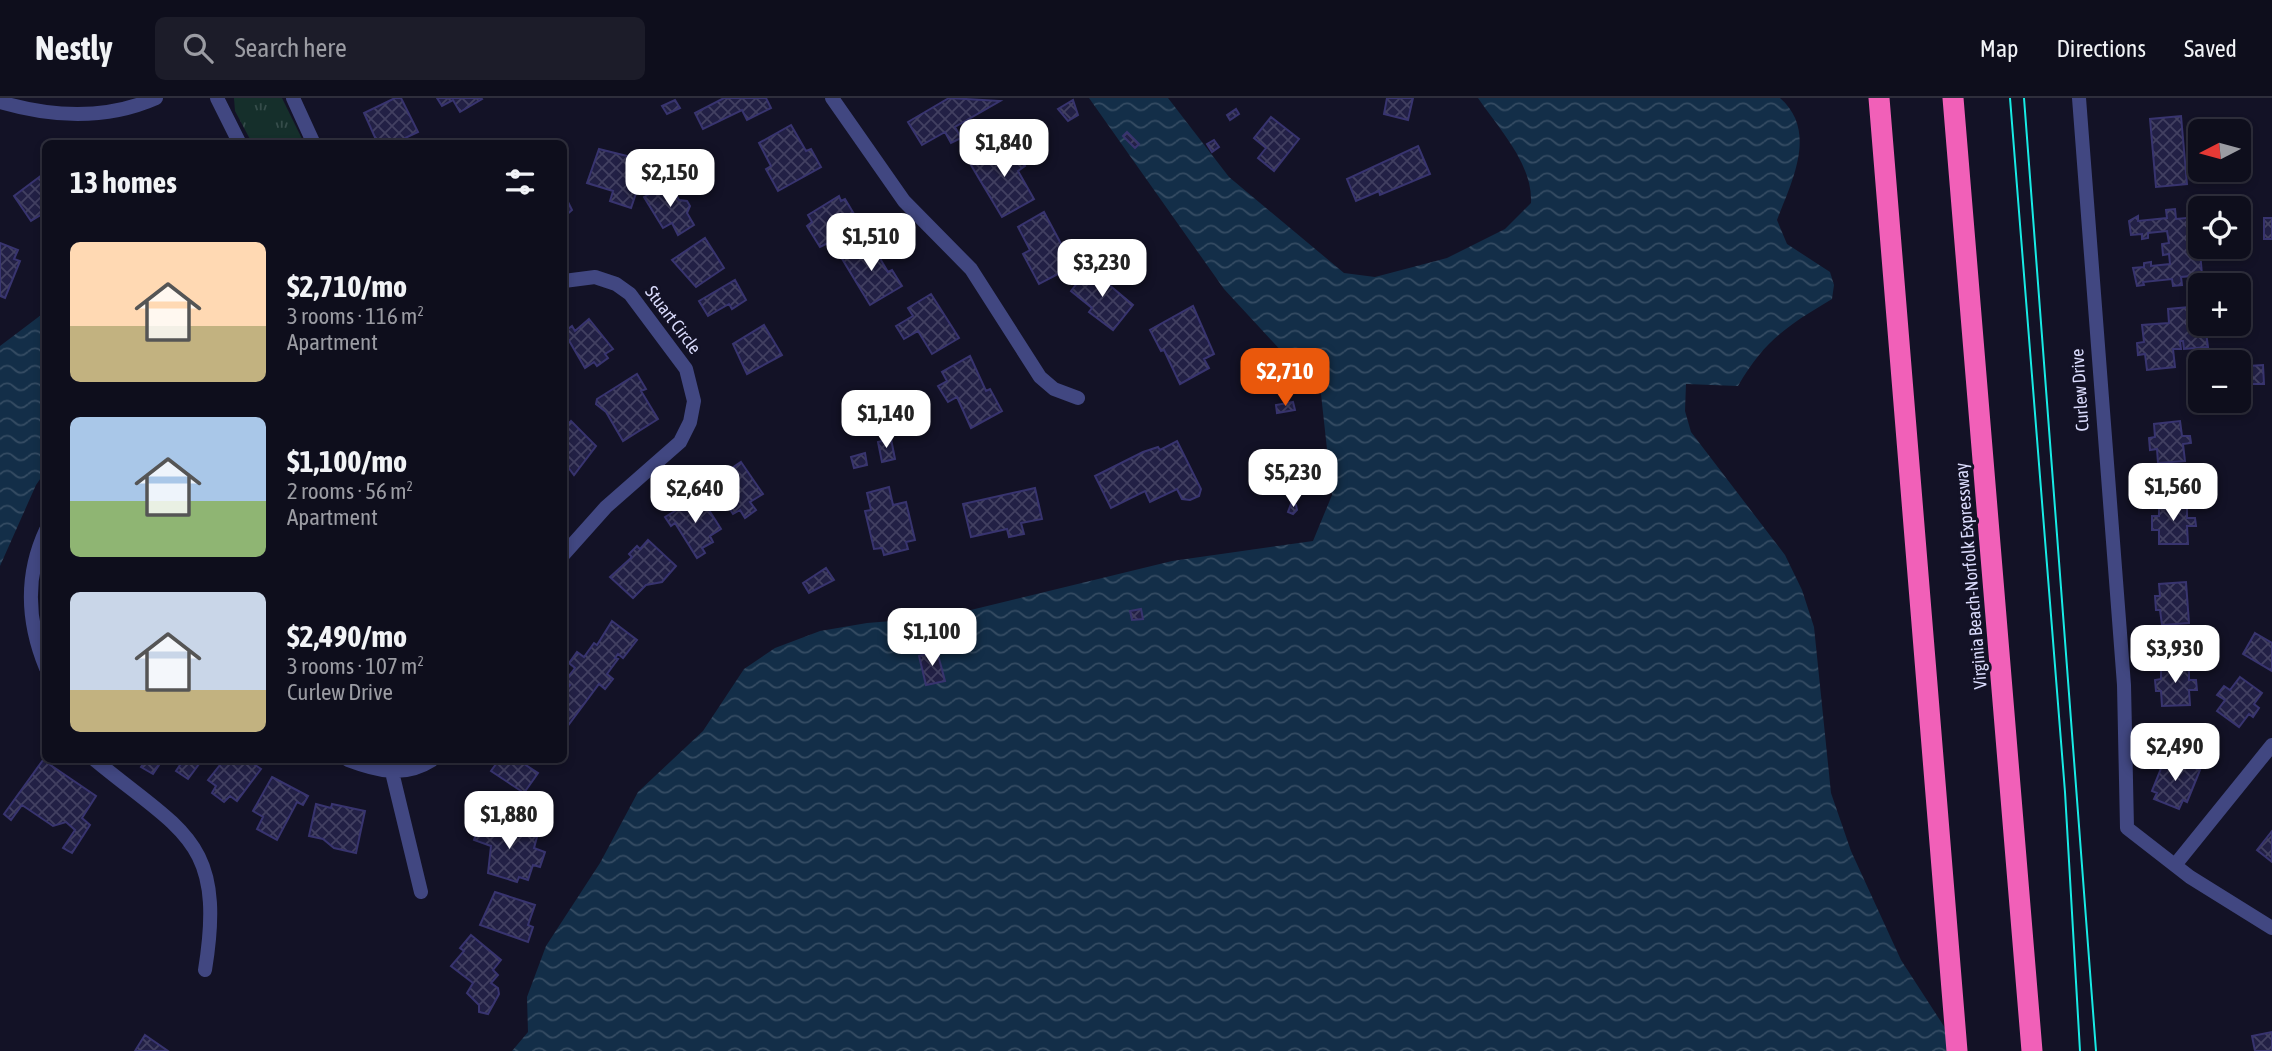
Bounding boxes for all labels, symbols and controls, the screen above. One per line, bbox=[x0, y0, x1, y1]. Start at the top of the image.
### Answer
search box bbox=[155, 17, 645, 80]
text: Nestly bbox=[35, 29, 113, 67]
icon: search bbox=[179, 29, 217, 67]
text: Search here bbox=[235, 33, 347, 63]
text: Map bbox=[1980, 35, 2018, 62]
text: Directions bbox=[2056, 35, 2146, 62]
text: Saved bbox=[2184, 35, 2237, 62]
north arrow bbox=[2188, 119, 2250, 182]
map controls bbox=[2188, 119, 2251, 413]
pin: $1,840 bbox=[947, 120, 1061, 179]
text: $1,840 bbox=[976, 129, 1033, 155]
pin: $2,150 bbox=[613, 150, 727, 209]
text: $2,150 bbox=[642, 159, 699, 185]
icon: filters bbox=[501, 163, 539, 201]
text: 13 homes bbox=[70, 165, 177, 199]
button: locate bbox=[2188, 196, 2251, 259]
pin: $1,510 bbox=[814, 214, 928, 273]
text: $1,510 bbox=[843, 223, 900, 249]
pin: $3,230 bbox=[1045, 240, 1159, 299]
text: $3,230 bbox=[1074, 249, 1131, 275]
text: $2,710/mo bbox=[287, 269, 407, 303]
icon: home bbox=[126, 270, 210, 354]
button: + bbox=[2188, 273, 2251, 336]
street label: Stuart Circle bbox=[641, 282, 706, 358]
text: 3 rooms · 116 m² bbox=[287, 303, 424, 329]
text: Apartment bbox=[287, 329, 378, 355]
pin: $2,710 bbox=[1228, 348, 1342, 408]
street label: Curlew Drive bbox=[2066, 348, 2093, 432]
button: − bbox=[2188, 350, 2251, 413]
text: $2,710 bbox=[1257, 358, 1314, 384]
pin: $1,140 bbox=[829, 390, 943, 450]
text: $1,140 bbox=[858, 400, 915, 426]
text: $1,100/mo bbox=[287, 444, 407, 478]
icon: home bbox=[126, 445, 210, 529]
pin: $5,230 bbox=[1236, 450, 1350, 509]
text: $5,230 bbox=[1265, 459, 1322, 485]
street label: Virginia Beach-Norfolk Expressway bbox=[1950, 462, 1991, 690]
pin: $1,560 bbox=[2116, 464, 2230, 523]
pin: $2,640 bbox=[638, 466, 752, 525]
text: $1,560 bbox=[2145, 473, 2202, 499]
text: $2,640 bbox=[667, 475, 724, 501]
text: 2 rooms · 56 m² bbox=[287, 478, 413, 504]
text: Apartment bbox=[287, 504, 378, 530]
pin: $1,100 bbox=[875, 608, 989, 668]
text: $1,100 bbox=[904, 618, 961, 644]
text: $2,490/mo bbox=[287, 619, 407, 653]
icon: home bbox=[126, 620, 210, 704]
pin: $3,930 bbox=[2118, 626, 2232, 685]
text: $3,930 bbox=[2147, 635, 2204, 661]
text: 3 rooms · 107 m² bbox=[287, 653, 424, 679]
text: Curlew Drive bbox=[287, 679, 393, 705]
pin: $2,490 bbox=[2118, 724, 2232, 783]
text: $2,490 bbox=[2147, 733, 2204, 759]
pin: $1,880 bbox=[452, 792, 566, 851]
text: $1,880 bbox=[481, 801, 538, 827]

